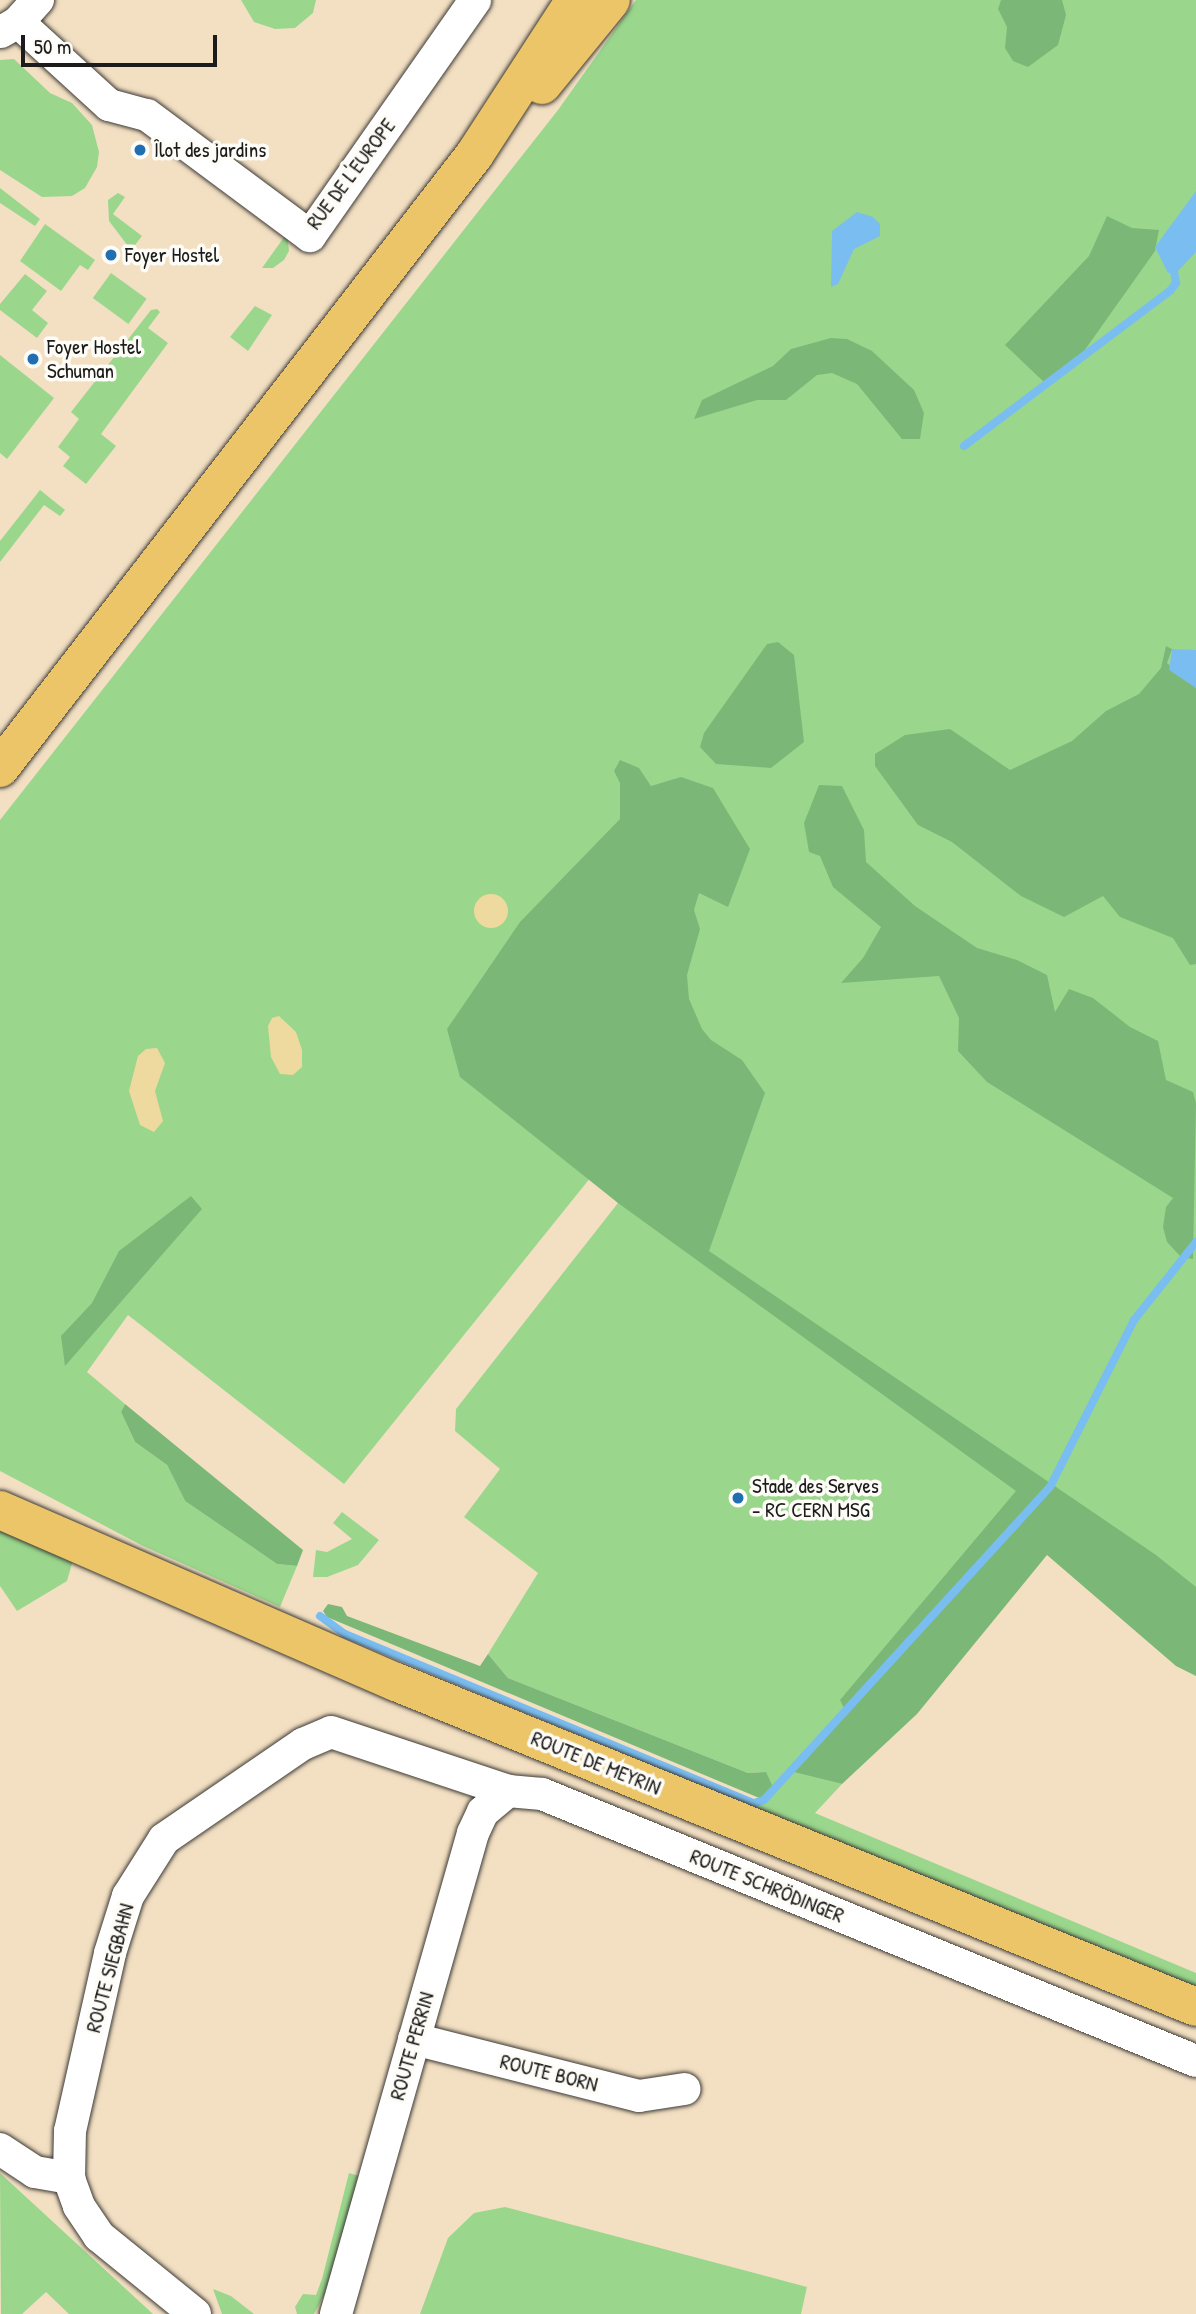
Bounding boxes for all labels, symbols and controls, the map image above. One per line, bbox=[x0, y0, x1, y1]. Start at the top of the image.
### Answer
scale bar bbox=[24, 21, 220, 65]
text: 50 m bbox=[34, 32, 71, 61]
street label: RUE DE L'EUROPE bbox=[301, 114, 401, 234]
place label: Îlot des jardins bbox=[154, 137, 266, 163]
marker: Îlot des jardins bbox=[132, 142, 148, 158]
place label: Foyer Hostel bbox=[125, 242, 219, 268]
marker: Foyer Hostel bbox=[103, 247, 119, 263]
place label: Foyer Hostel Schuman bbox=[47, 334, 141, 384]
marker: Foyer Hostel Schuman bbox=[25, 351, 41, 367]
place label: Stade des Serves - RC CERN MSG bbox=[752, 1473, 879, 1523]
marker: Stade des Serves - RC CERN MSG bbox=[730, 1490, 746, 1506]
street label: ROUTE DE MEYRIN bbox=[528, 1726, 664, 1800]
street label: ROUTE SCHRÖDINGER bbox=[686, 1844, 848, 1928]
street label: ROUTE SIEGBAHN bbox=[81, 1901, 139, 2035]
street label: ROUTE PERRIN bbox=[385, 1989, 439, 2103]
street label: ROUTE BORN bbox=[498, 2049, 600, 2097]

